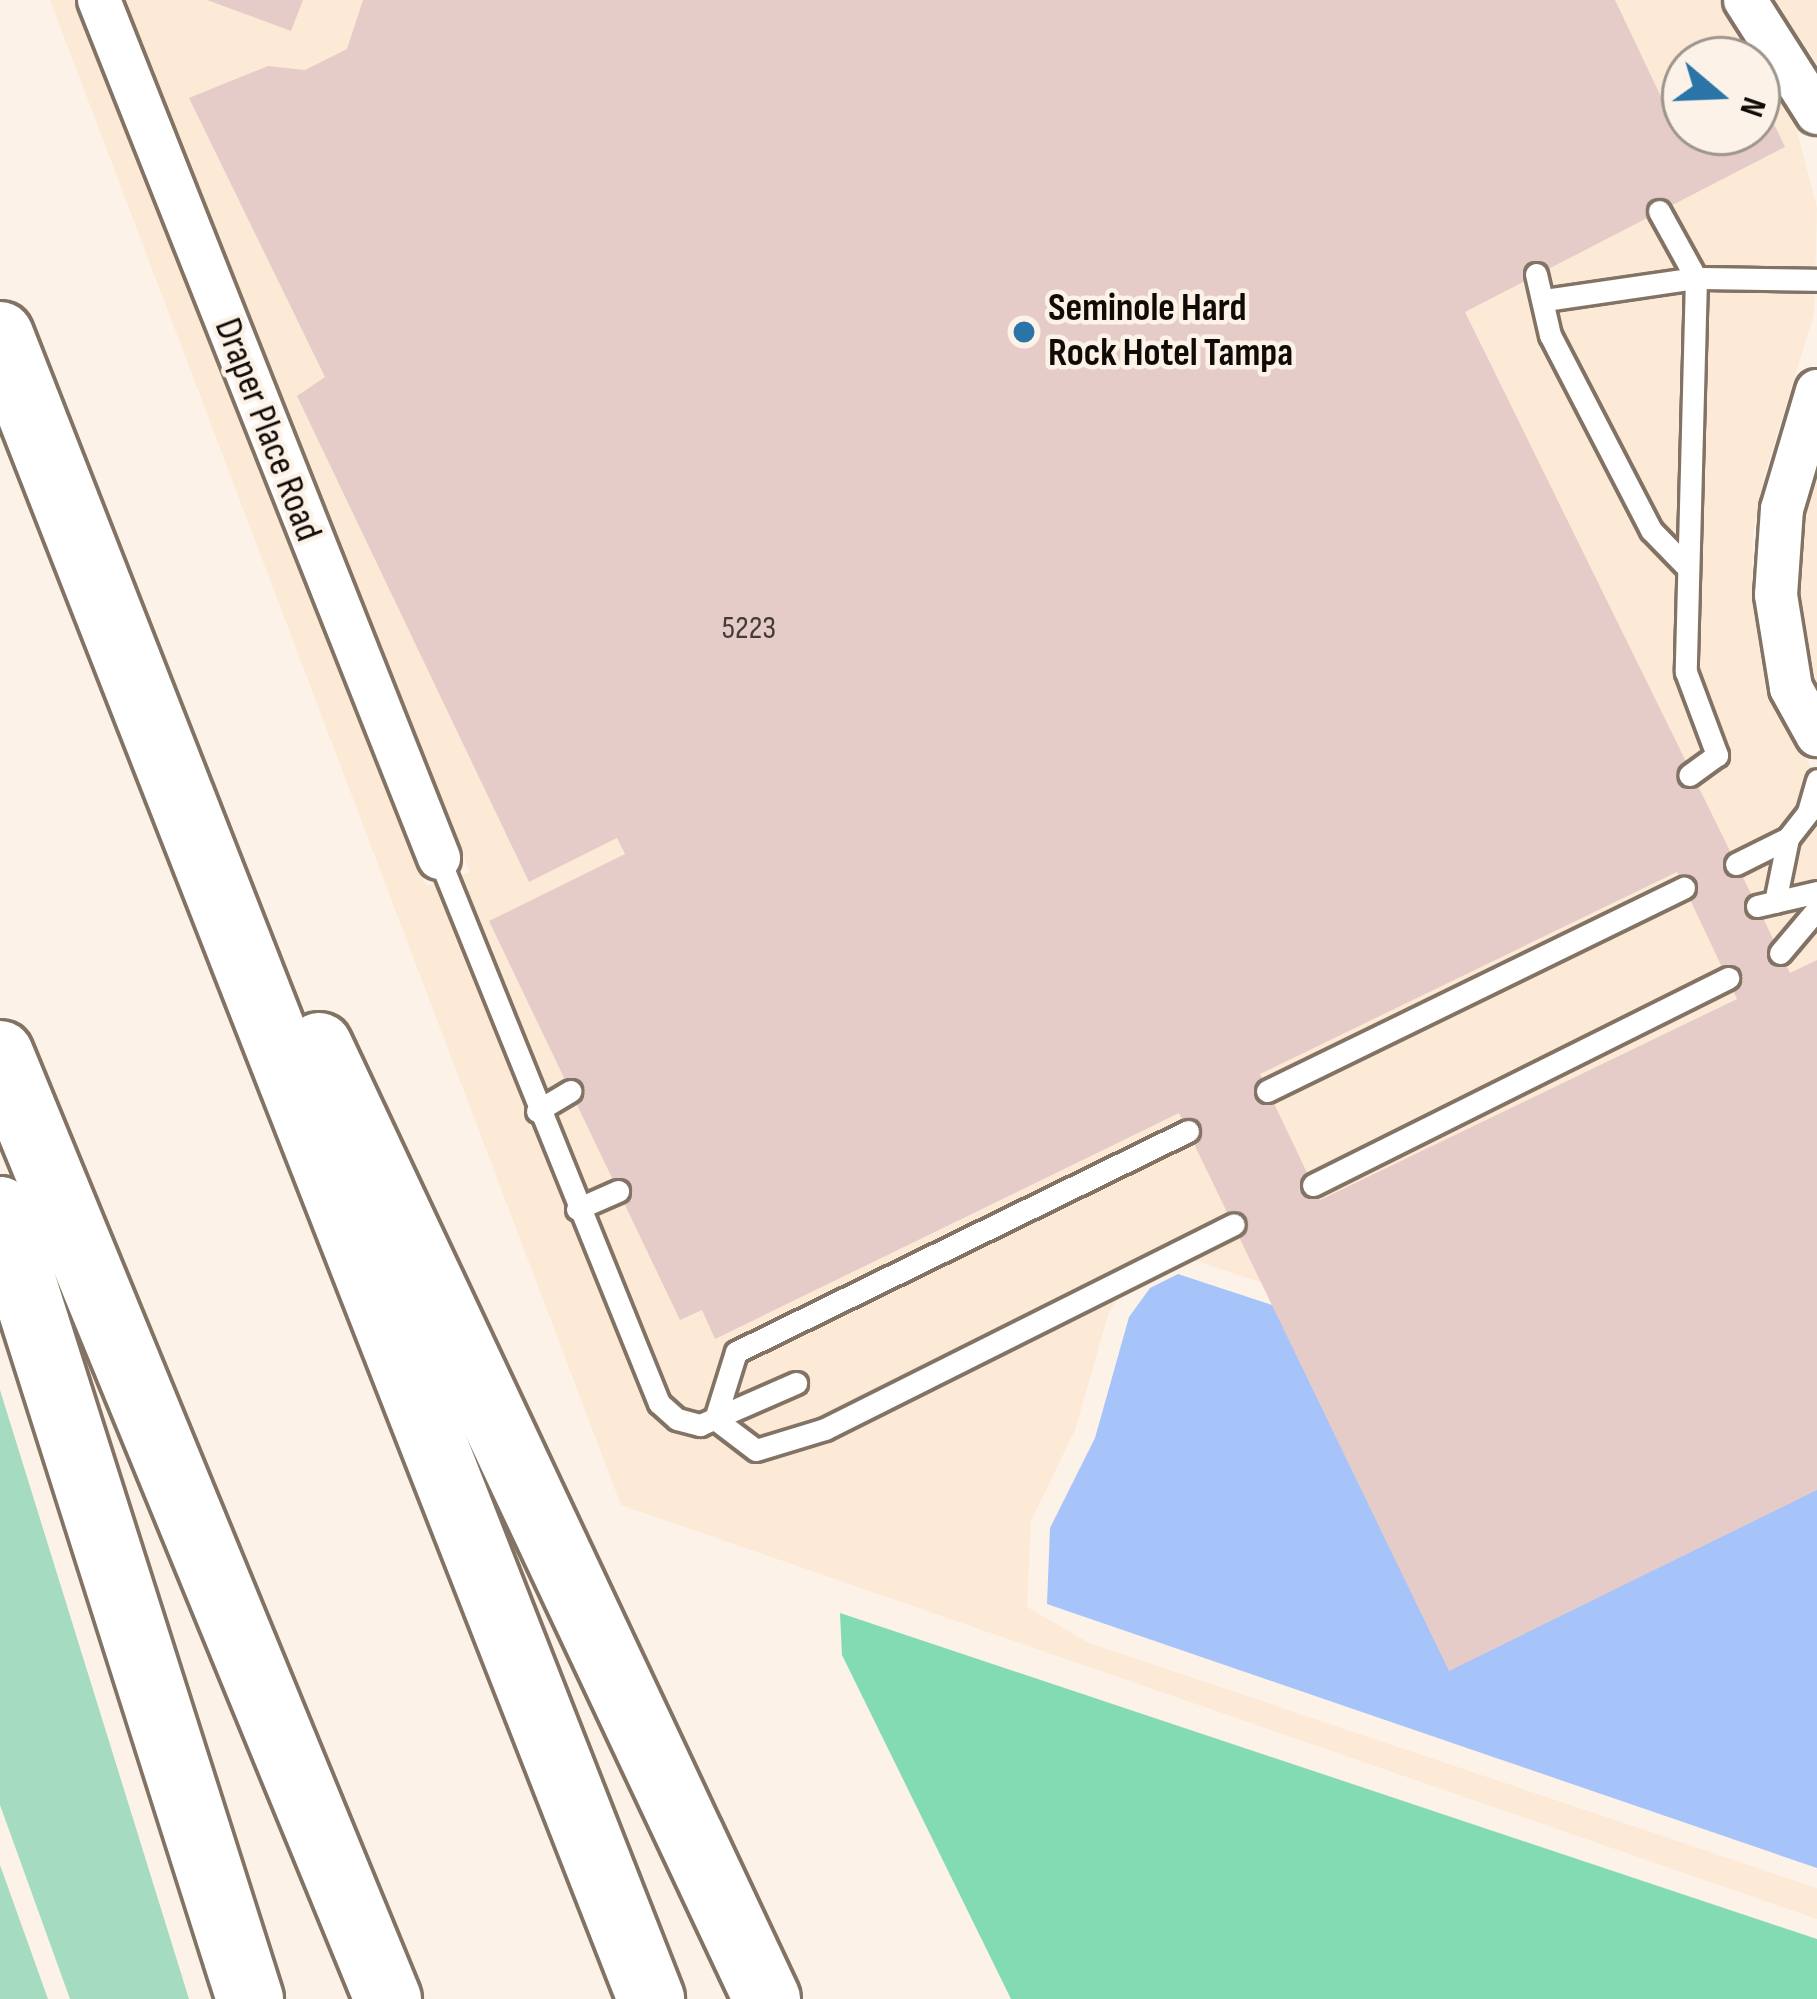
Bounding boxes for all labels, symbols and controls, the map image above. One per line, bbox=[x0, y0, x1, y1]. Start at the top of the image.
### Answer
north arrow bbox=[1661, 36, 1781, 156]
text: N bbox=[1730, 92, 1774, 122]
place label: Seminole Hard Rock Hotel Tampa bbox=[1048, 287, 1293, 378]
street label: Draper Place Road bbox=[203, 312, 331, 548]
marker: Seminole Hard Rock Hotel Tampa bbox=[1011, 319, 1037, 345]
house number: 5223 bbox=[722, 609, 776, 649]

